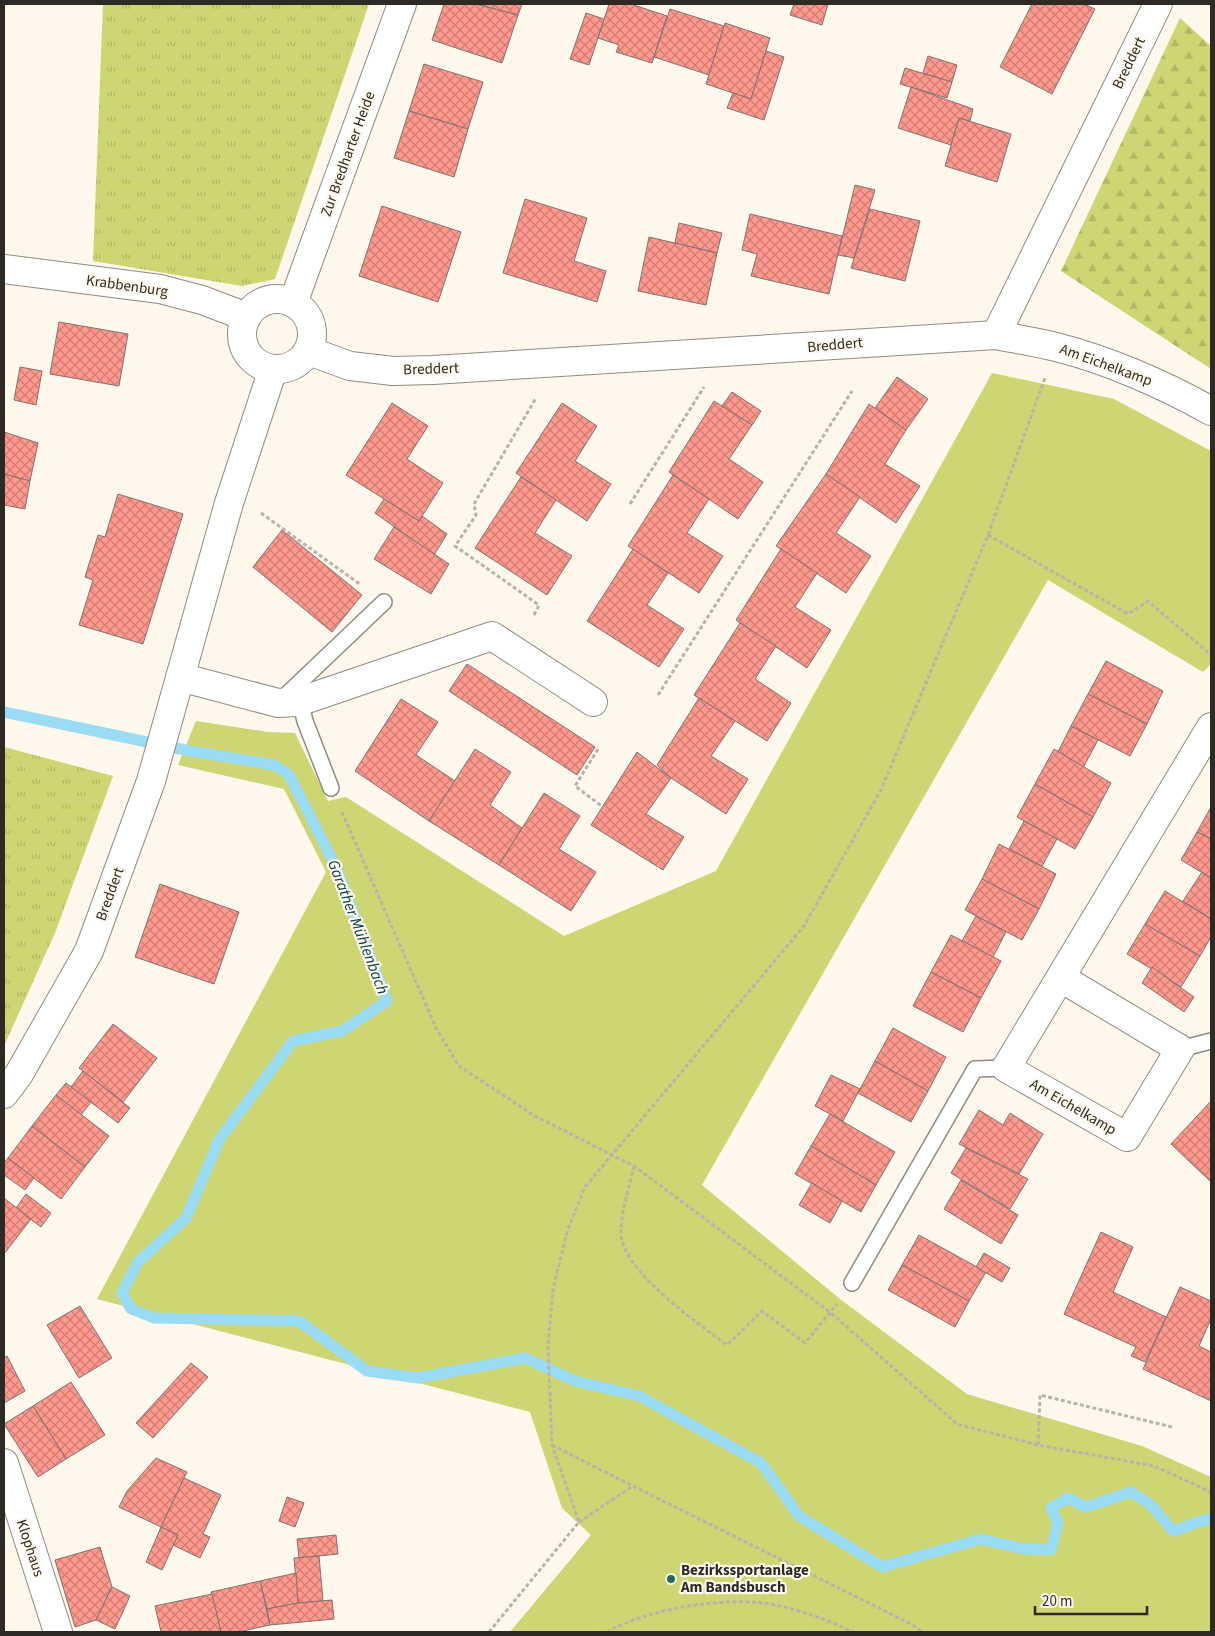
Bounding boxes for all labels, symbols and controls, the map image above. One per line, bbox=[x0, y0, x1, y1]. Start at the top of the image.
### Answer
street label: Breddert bbox=[1107, 33, 1151, 93]
street label: Zur Bredharter Heide bbox=[316, 88, 380, 220]
street label: Krabbenburg bbox=[85, 270, 170, 302]
street label: Breddert bbox=[806, 332, 864, 358]
street label: Am Eichelkamp bbox=[1057, 339, 1155, 391]
street label: Breddert bbox=[403, 358, 459, 380]
water label: Garather Mühlenbach bbox=[322, 857, 394, 997]
street label: Breddert bbox=[91, 864, 129, 924]
street label: Am Eichelkamp bbox=[1026, 1074, 1120, 1140]
street label: Klophaus bbox=[11, 1517, 49, 1579]
place label: Bezirkssportanlage Am Bandsbusch bbox=[680, 1560, 809, 1598]
marker: Bezirkssportanlage Am Bandsbusch bbox=[665, 1573, 677, 1585]
scale bar bbox=[1035, 1584, 1148, 1616]
text: 20 m bbox=[1042, 1591, 1072, 1612]

